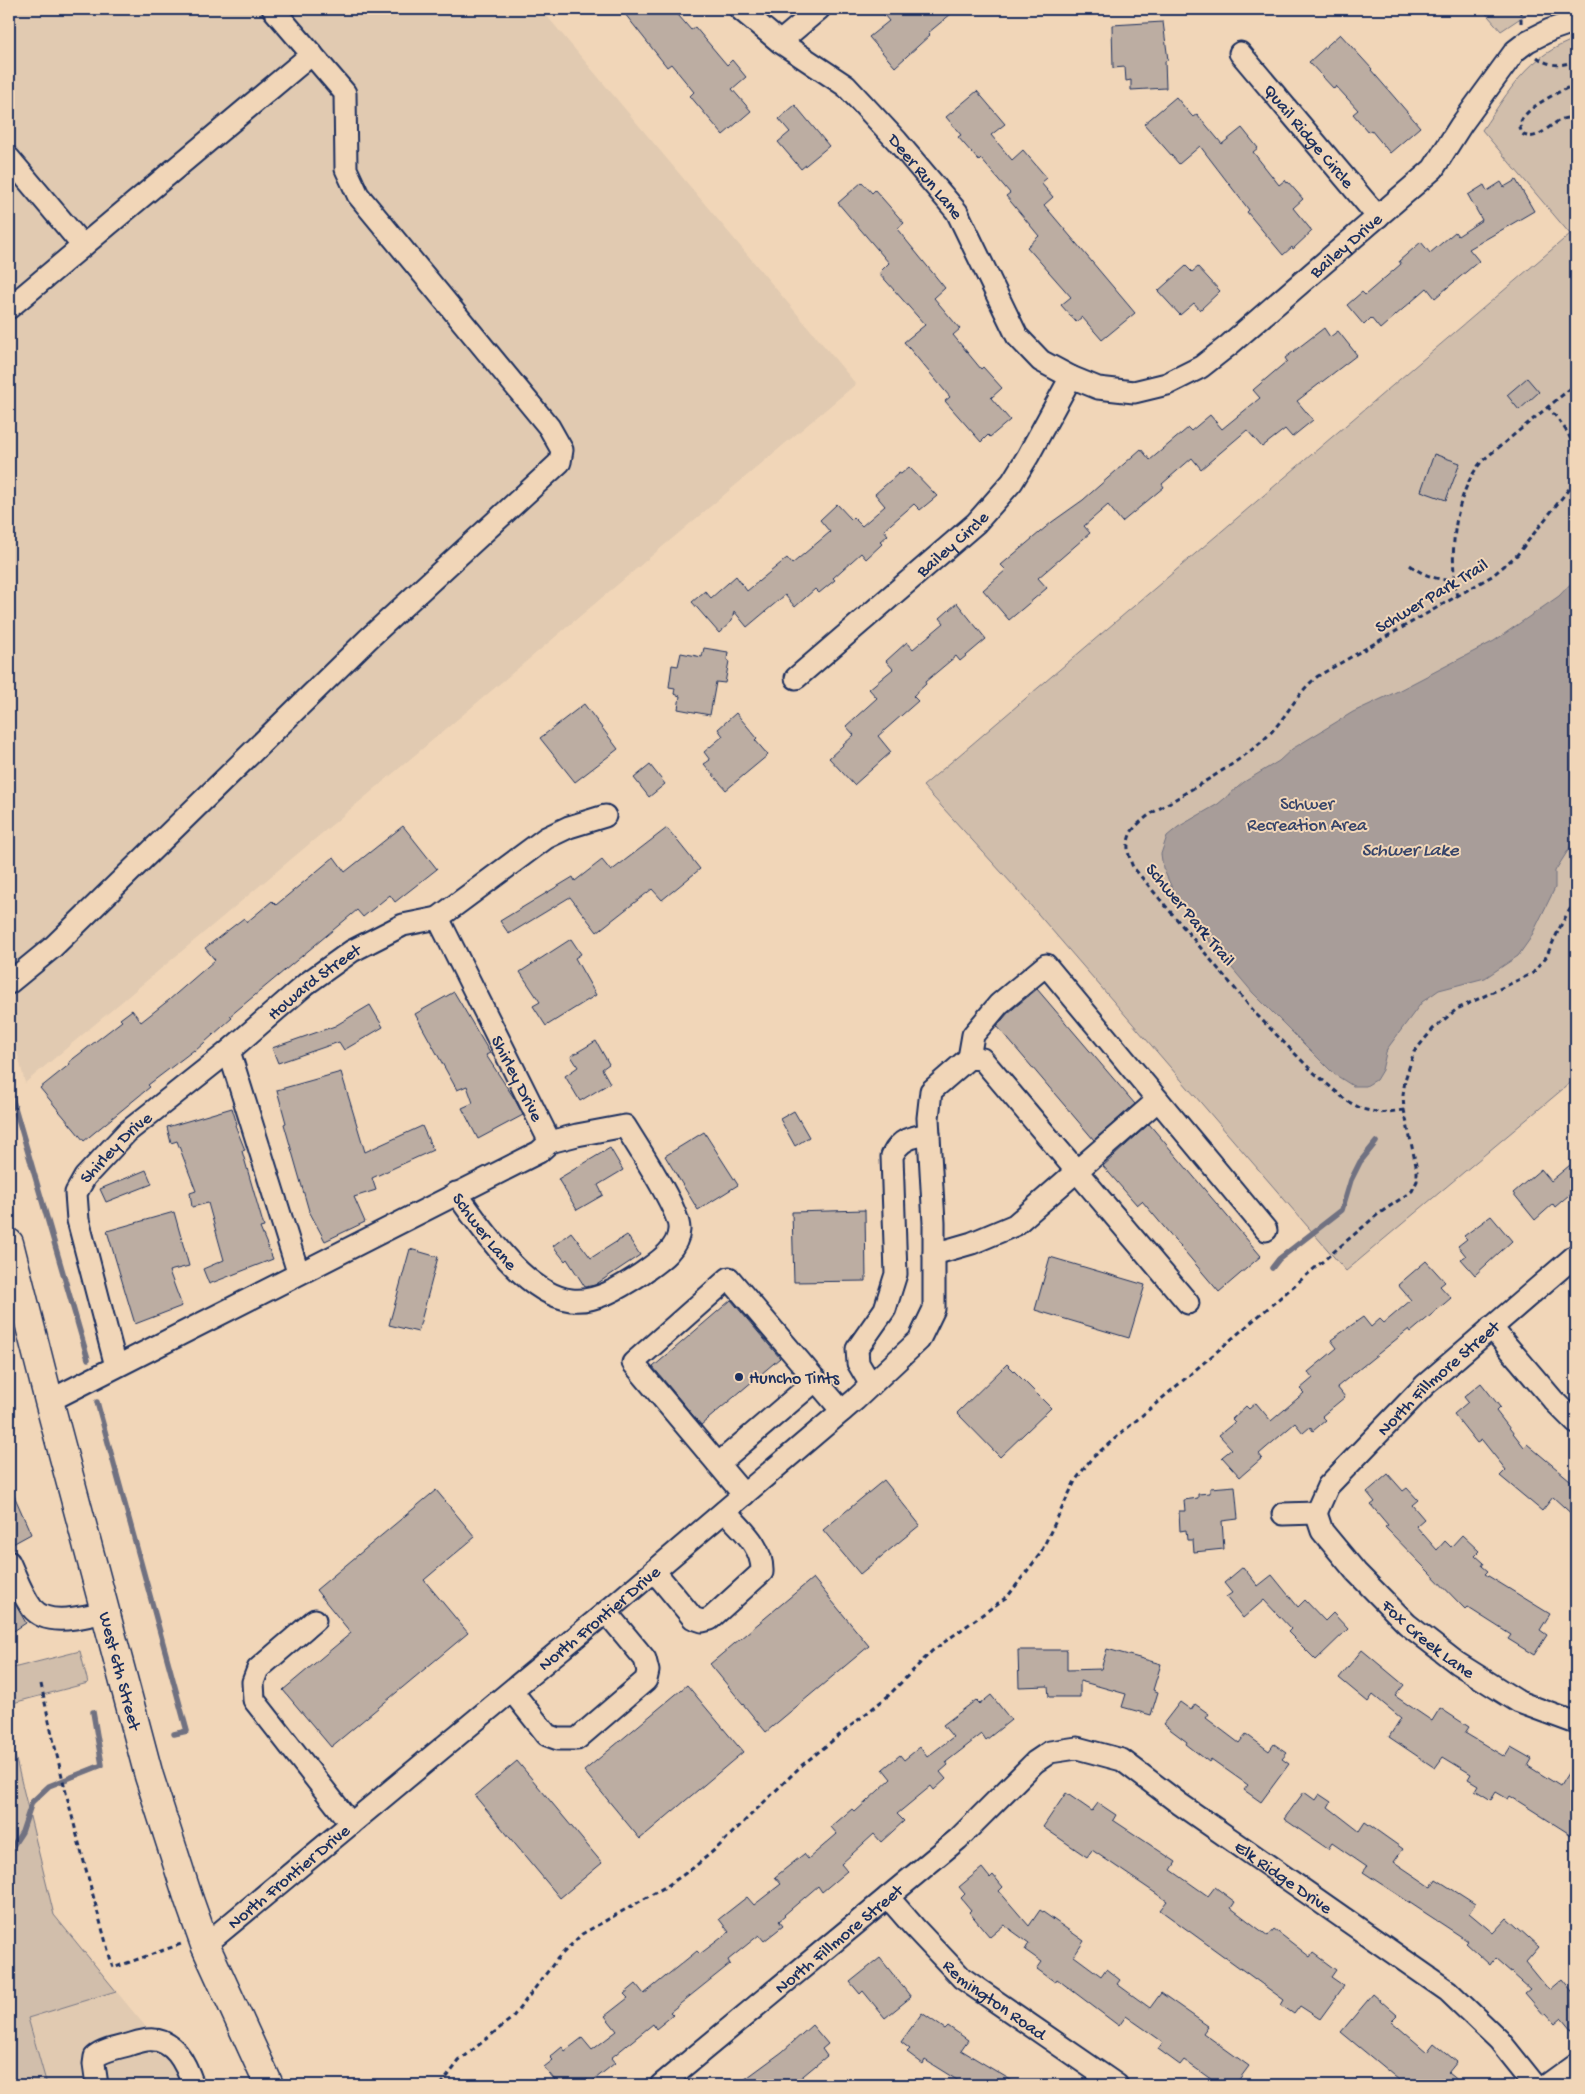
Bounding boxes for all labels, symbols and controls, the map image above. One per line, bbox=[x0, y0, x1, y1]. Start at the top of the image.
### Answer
street label: Quail Ridge Circle bbox=[1258, 81, 1358, 194]
street label: Deer Run Lane bbox=[882, 130, 967, 224]
street label: Bailey Drive bbox=[1306, 209, 1388, 284]
street label: Bailey Circle bbox=[912, 507, 995, 583]
street label: Schwer Park Trail bbox=[1372, 555, 1492, 639]
park label: Schwer Recreation Area bbox=[1247, 795, 1368, 837]
water label: Schwer Lake bbox=[1361, 840, 1460, 863]
street label: Schwer Park Trail bbox=[1140, 860, 1238, 971]
street label: Howard Street bbox=[264, 940, 366, 1026]
street label: Shirley Drive bbox=[485, 1033, 547, 1126]
street label: Shirley Drive bbox=[76, 1108, 158, 1187]
street label: Schwer Lane bbox=[446, 1189, 521, 1276]
street label: North Fillmore Street bbox=[1374, 1316, 1506, 1441]
place label: Huncho Tints bbox=[749, 1369, 840, 1390]
marker: Huncho Tints bbox=[733, 1371, 745, 1383]
street label: North Frontier Drive bbox=[535, 1562, 666, 1677]
street label: Fox Creek Lane bbox=[1375, 1596, 1478, 1685]
street label: West 6th Street bbox=[93, 1610, 145, 1734]
street label: North Frontier Drive bbox=[224, 1821, 356, 1935]
street label: Elk Ridge Drive bbox=[1230, 1837, 1336, 1920]
street label: North Fillmore Street bbox=[771, 1880, 909, 1999]
street label: Remington Road bbox=[937, 1956, 1051, 2047]

